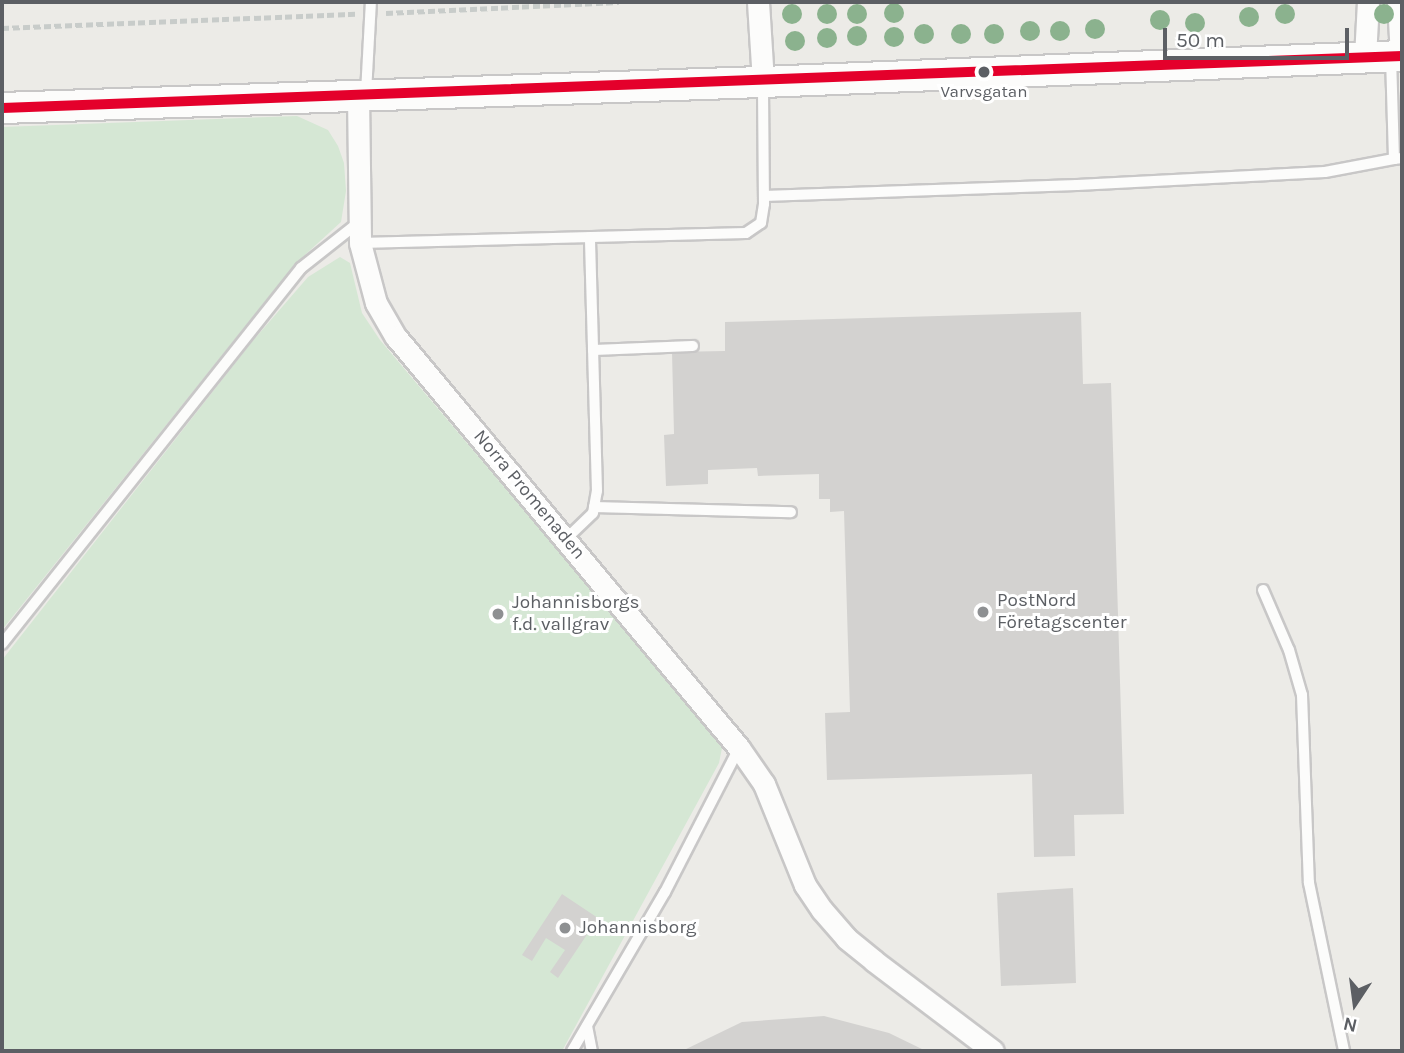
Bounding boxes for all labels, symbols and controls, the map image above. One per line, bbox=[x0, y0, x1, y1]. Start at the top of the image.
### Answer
scale bar bbox=[1166, 14, 1352, 58]
text: 50 m bbox=[1176, 28, 1225, 52]
marker: Varvsgatan bbox=[977, 65, 991, 79]
place label: Varvsgatan bbox=[941, 82, 1027, 102]
street label: Norra Promenaden bbox=[468, 426, 590, 564]
place label: PostNord Företagscenter bbox=[997, 590, 1127, 634]
place label: Johannisborgs f.d. vallgrav bbox=[512, 592, 639, 636]
marker: PostNord Företagscenter bbox=[975, 604, 991, 620]
marker: Johannisborgs f.d. vallgrav bbox=[490, 606, 506, 622]
place label: Johannisborg bbox=[579, 917, 696, 939]
marker: Johannisborg bbox=[557, 920, 573, 936]
north arrow bbox=[1320, 969, 1390, 1039]
text: N bbox=[1341, 1012, 1359, 1037]

